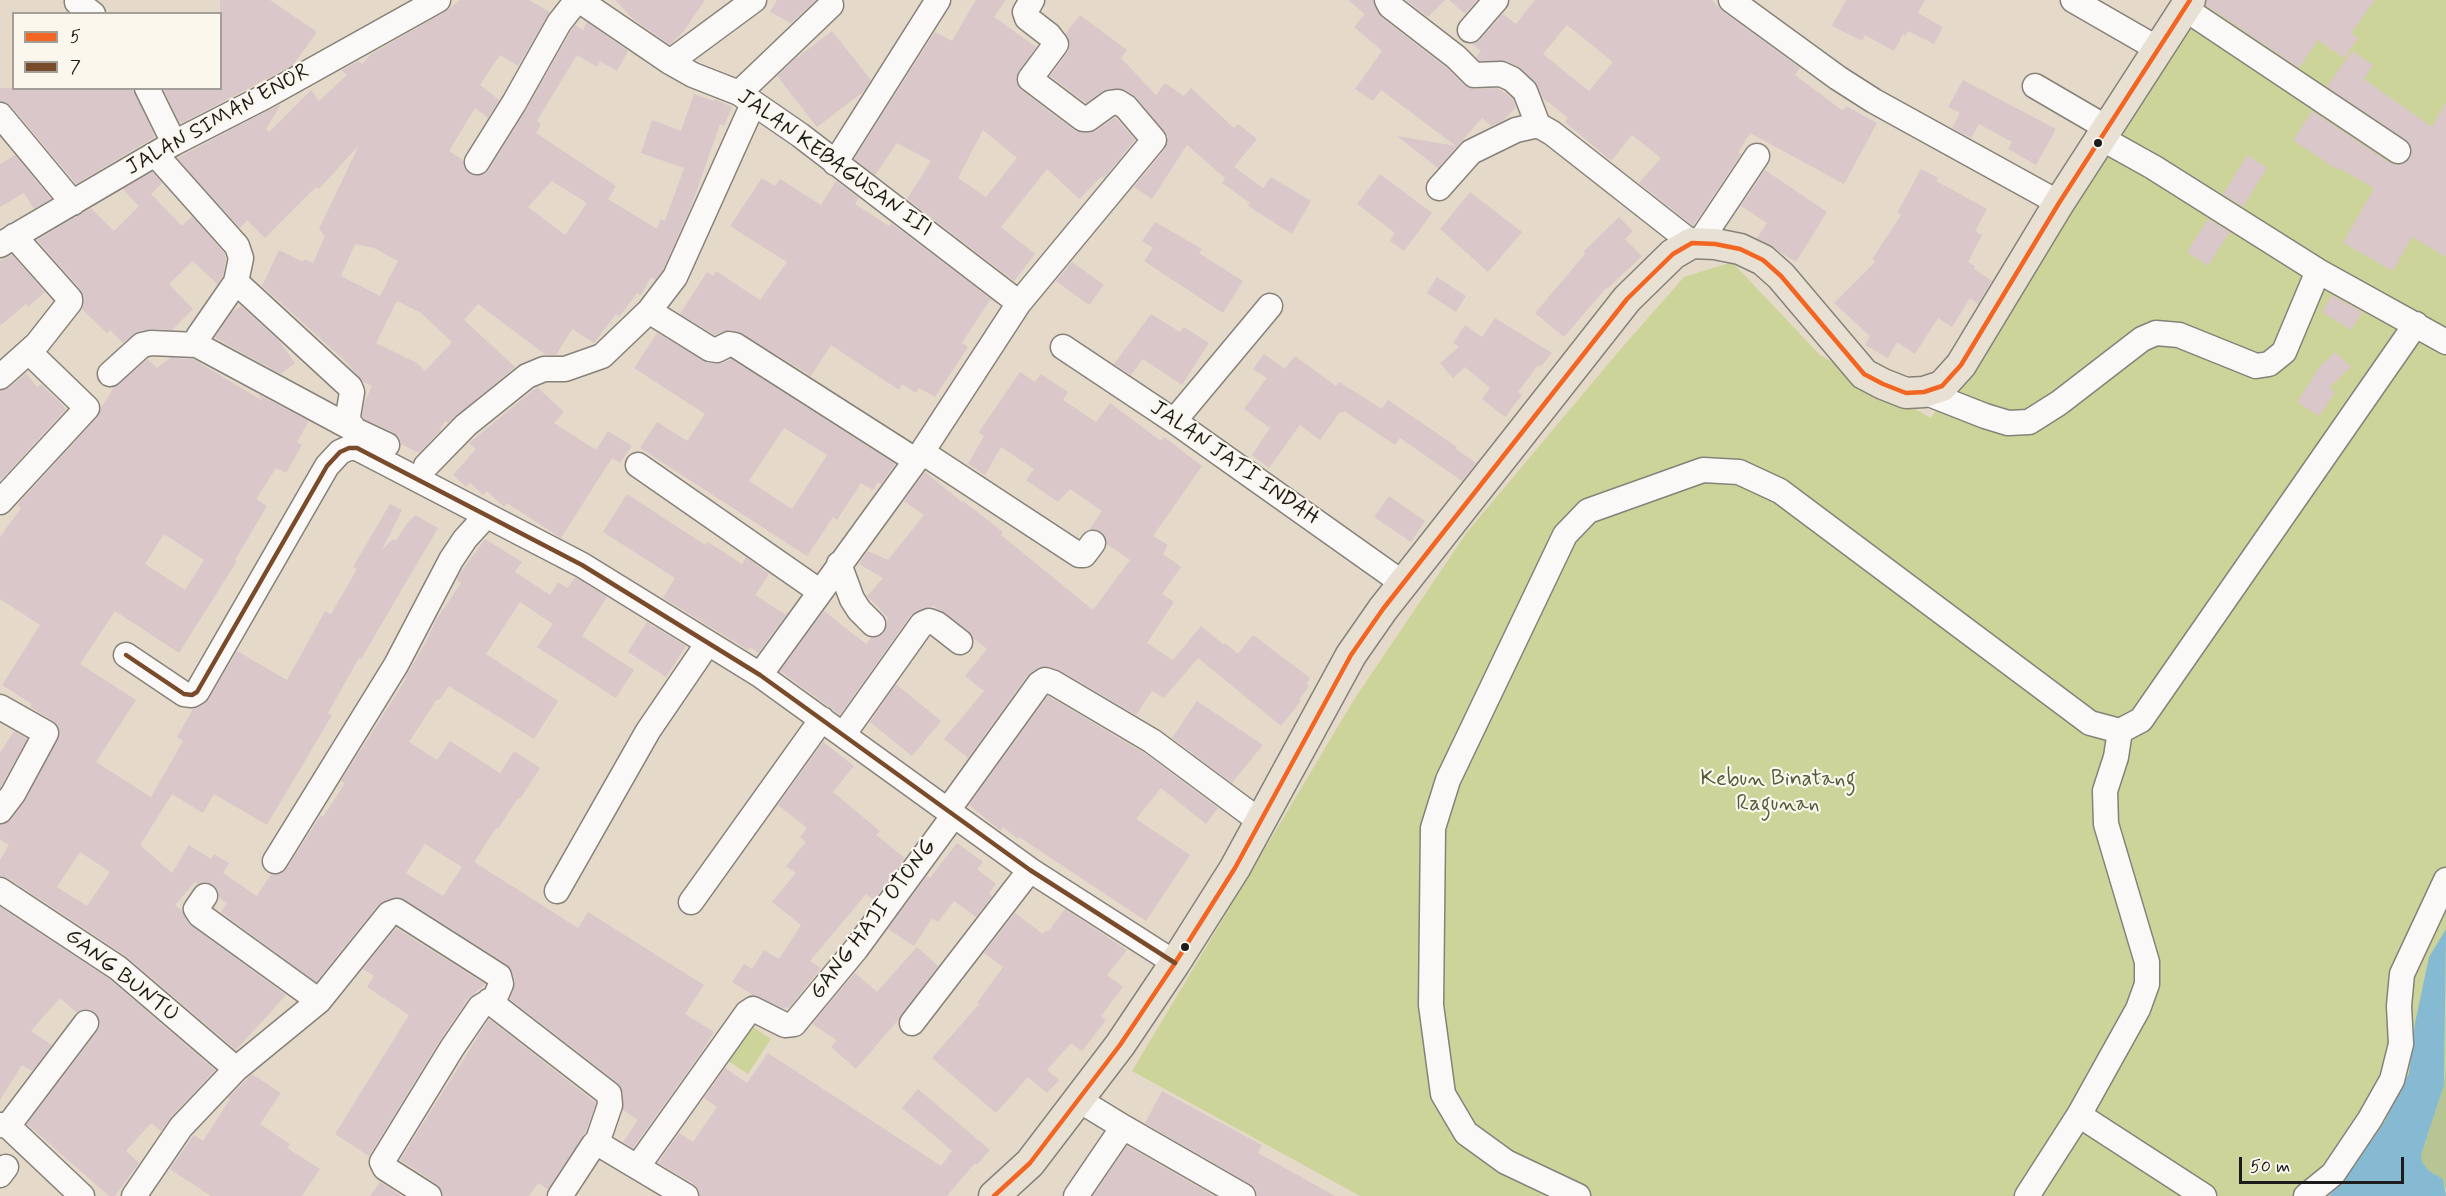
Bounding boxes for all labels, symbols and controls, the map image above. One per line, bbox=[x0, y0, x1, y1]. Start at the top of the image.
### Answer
legend bbox=[12, 12, 222, 90]
text: 5 bbox=[70, 25, 81, 49]
text: 7 bbox=[70, 55, 81, 79]
street label: JALAN SIMAN ENOR bbox=[122, 60, 314, 182]
street label: JALAN KEBAGUSAN III bbox=[731, 84, 937, 244]
unlabelled marker bbox=[2092, 137, 2104, 149]
street label: JALAN JATI INDAH bbox=[1144, 396, 1324, 532]
park label: Kebun Binatang Ragunan bbox=[1700, 767, 1856, 818]
street label: GANG HAJI OTONG bbox=[805, 835, 943, 1005]
street label: GANG BUNTU bbox=[59, 923, 183, 1029]
unlabelled marker bbox=[1179, 941, 1191, 953]
scale bar bbox=[2242, 1145, 2407, 1183]
text: 50 m bbox=[2250, 1155, 2290, 1179]

